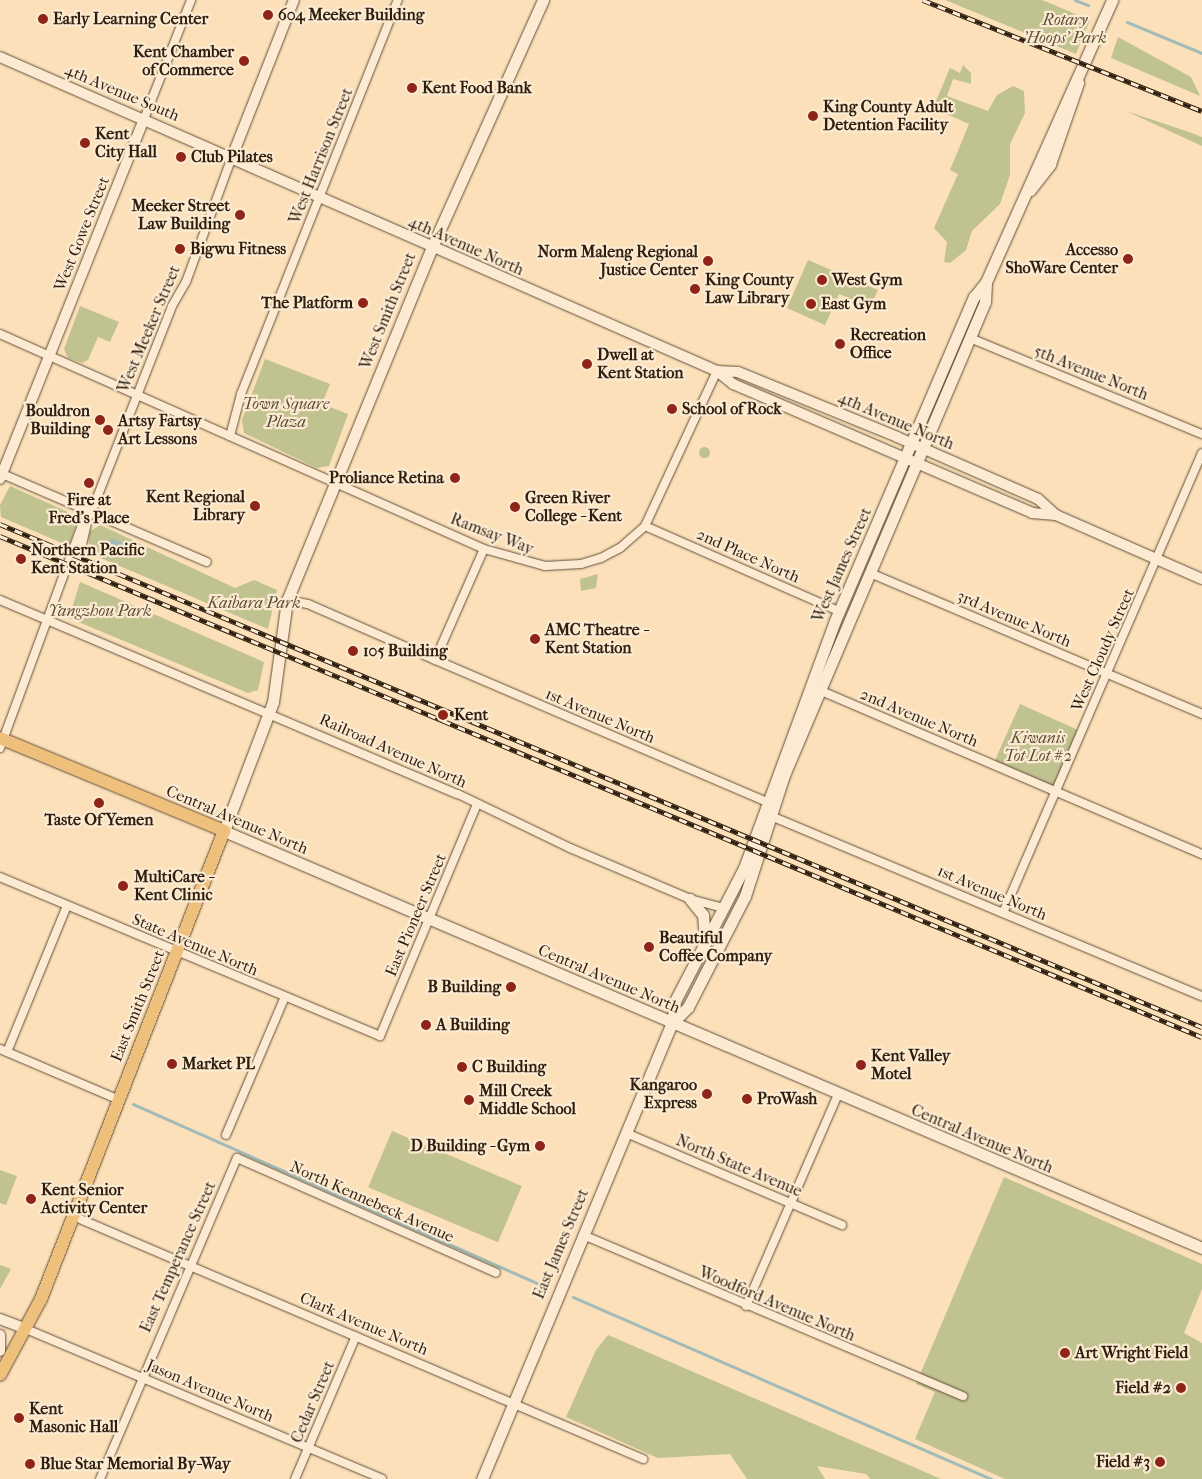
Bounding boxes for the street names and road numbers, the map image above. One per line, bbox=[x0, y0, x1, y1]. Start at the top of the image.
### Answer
street label: 4th Avenue South bbox=[62, 60, 182, 126]
street label: West Harrison Street bbox=[285, 85, 357, 227]
street label: West Gowe Street bbox=[50, 174, 114, 294]
street label: 4th Avenue North bbox=[405, 212, 527, 280]
street label: West Smith Street bbox=[356, 250, 420, 372]
street label: West Meeker Street bbox=[114, 263, 184, 395]
street label: 5th Avenue North bbox=[1031, 341, 1151, 405]
street label: 4th Avenue North bbox=[835, 388, 957, 454]
street label: West James Street bbox=[808, 505, 876, 625]
street label: Ramsay Way bbox=[448, 509, 536, 559]
street label: 2nd Place North bbox=[693, 525, 803, 587]
street label: 3rd Avenue North bbox=[954, 586, 1074, 652]
street label: West Cloudy Street bbox=[1067, 586, 1139, 714]
street label: 1st Avenue North bbox=[542, 684, 658, 748]
street label: 2nd Avenue North bbox=[857, 685, 981, 751]
street label: Railroad Avenue North bbox=[316, 710, 470, 792]
street label: Central Avenue North bbox=[163, 781, 311, 859]
street label: East Pioneer Street bbox=[381, 851, 451, 979]
street label: 1st Avenue North bbox=[934, 861, 1050, 925]
street label: State Avenue North bbox=[129, 910, 261, 980]
street label: Central Avenue North bbox=[535, 940, 683, 1018]
street label: East Smith Street bbox=[107, 947, 169, 1065]
street label: Central Avenue North bbox=[908, 1100, 1056, 1178]
street label: North State Avenue bbox=[673, 1131, 805, 1201]
street label: North Kennebeck Avenue bbox=[287, 1157, 457, 1247]
street label: East Temperance Street bbox=[136, 1178, 220, 1336]
street label: East James Street bbox=[529, 1186, 593, 1302]
street label: Woodford Avenue North bbox=[696, 1262, 858, 1346]
street label: Clark Avenue North bbox=[297, 1288, 431, 1360]
street label: Jason Avenue North bbox=[144, 1356, 276, 1426]
street label: Cedar Street bbox=[287, 1358, 339, 1446]

